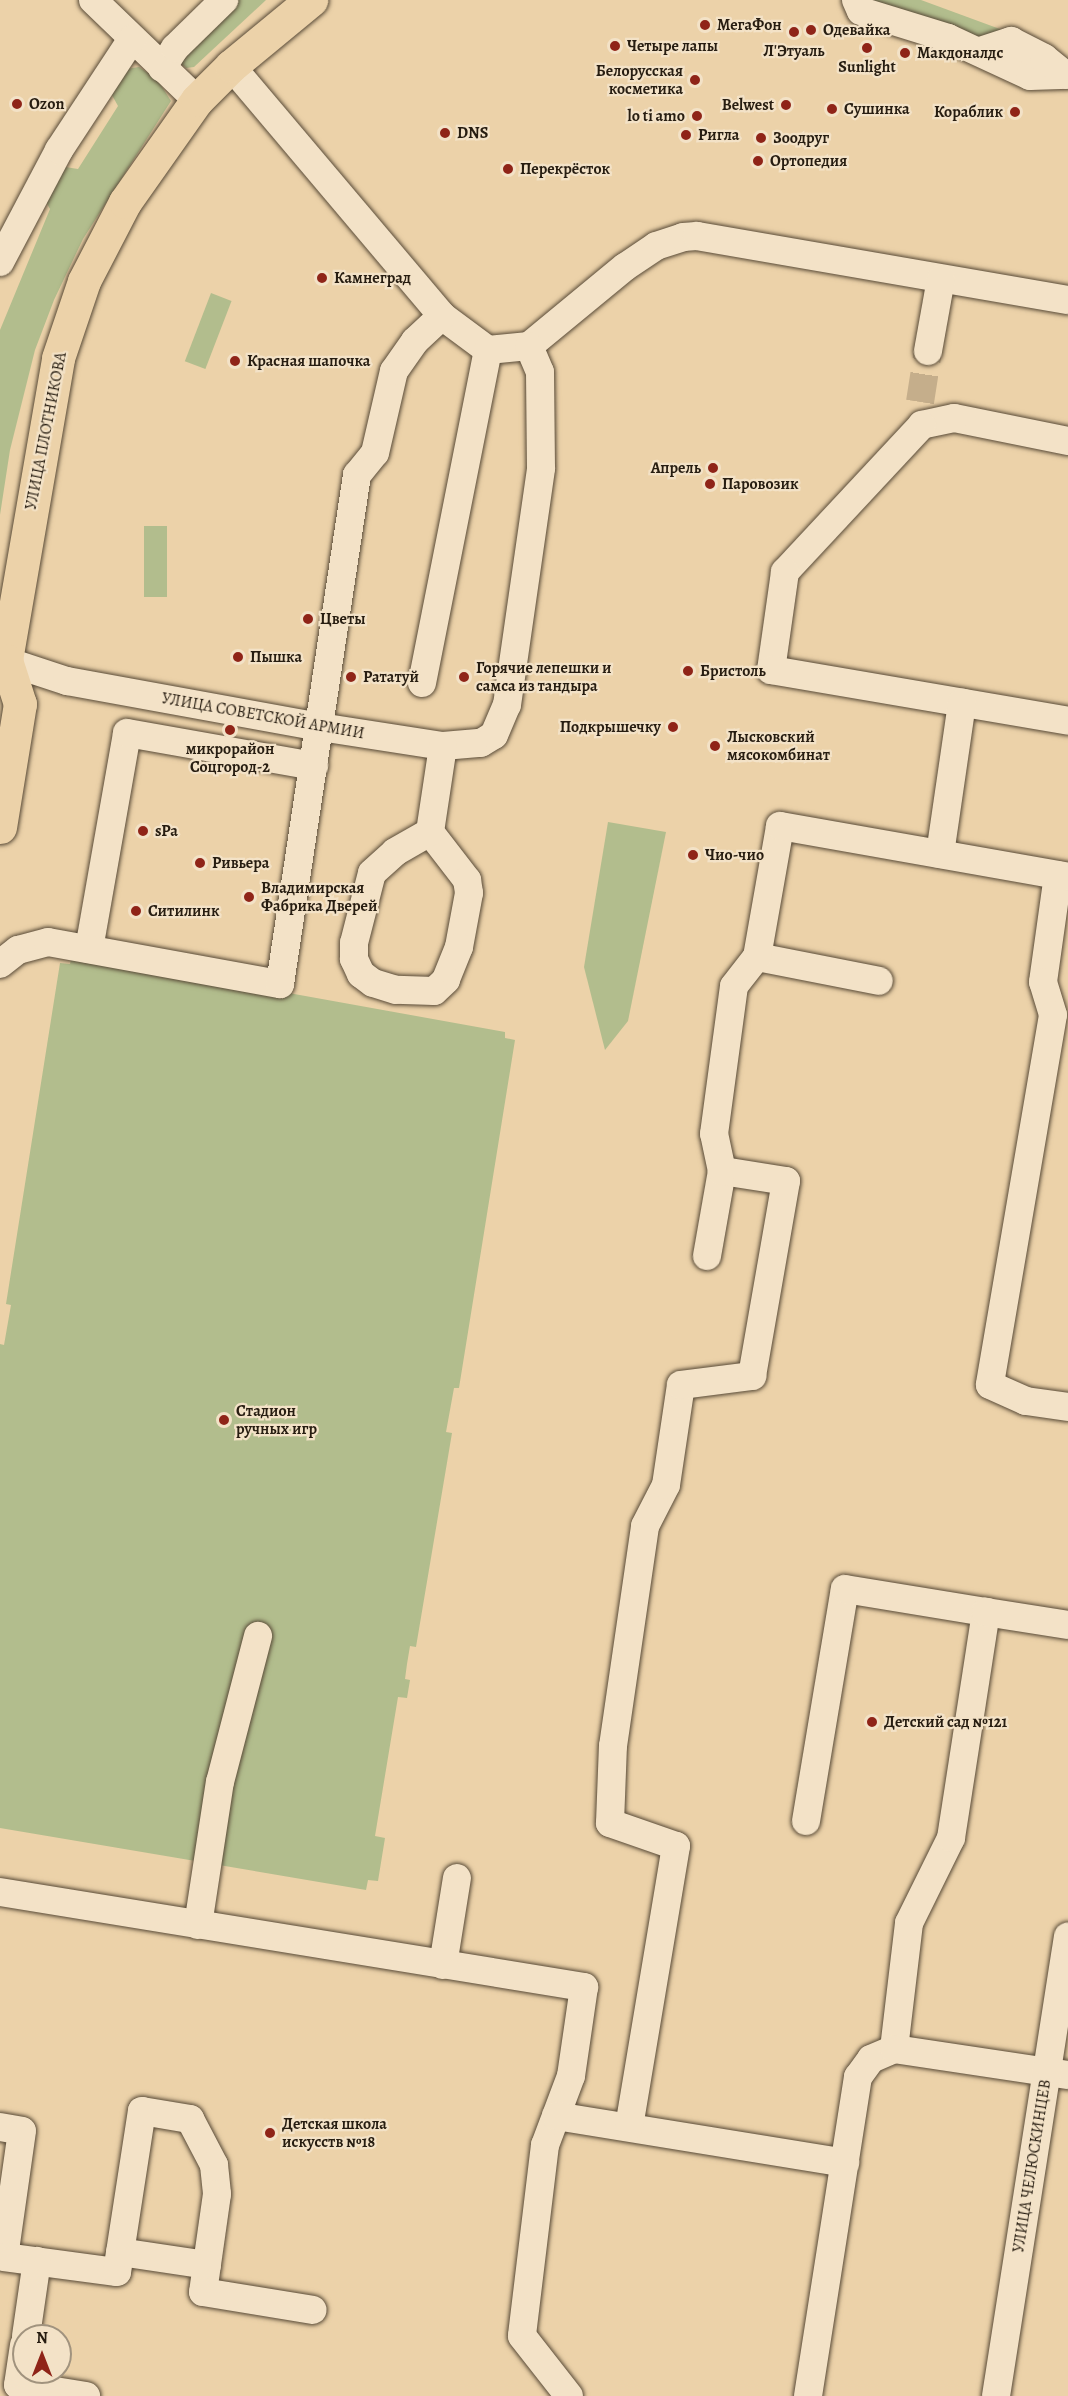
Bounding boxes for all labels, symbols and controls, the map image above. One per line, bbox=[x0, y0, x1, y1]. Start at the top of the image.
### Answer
place label: МегаФон bbox=[717, 15, 782, 35]
marker: МегаФон bbox=[698, 18, 712, 32]
place label: Одевайка bbox=[823, 20, 890, 40]
marker: Одевайка bbox=[804, 23, 818, 37]
marker: Л'Этуаль bbox=[787, 25, 801, 39]
place label: Четыре лапы bbox=[627, 36, 718, 56]
marker: Четыре лапы bbox=[608, 39, 622, 53]
place label: Л'Этуаль bbox=[763, 41, 825, 61]
marker: Sunlight bbox=[860, 41, 874, 55]
place label: Макдоналдс bbox=[917, 43, 1003, 63]
marker: Макдоналдс bbox=[898, 46, 912, 60]
place label: Sunlight bbox=[838, 57, 896, 77]
place label: Белорусская косметика bbox=[596, 61, 683, 99]
marker: Белорусская косметика bbox=[688, 73, 702, 87]
place label: Ozon bbox=[29, 94, 64, 114]
place label: Belwest bbox=[722, 95, 774, 115]
marker: Ozon bbox=[10, 97, 24, 111]
marker: Belwest bbox=[779, 98, 793, 112]
place label: Сушинка bbox=[844, 99, 910, 119]
marker: Сушинка bbox=[825, 102, 839, 116]
place label: Кораблик bbox=[934, 102, 1003, 122]
marker: Кораблик bbox=[1008, 105, 1022, 119]
place label: lo ti amo bbox=[628, 106, 685, 126]
marker: lo ti amo bbox=[690, 109, 704, 123]
place label: DNS bbox=[457, 123, 488, 143]
place label: Ригла bbox=[698, 125, 739, 145]
marker: DNS bbox=[438, 126, 452, 140]
marker: Ригла bbox=[679, 128, 693, 142]
place label: Зоодруг bbox=[773, 128, 829, 148]
marker: Зоодруг bbox=[754, 131, 768, 145]
place label: Ортопедия bbox=[770, 151, 847, 171]
marker: Ортопедия bbox=[751, 154, 765, 168]
place label: Перекрёсток bbox=[520, 159, 610, 179]
marker: Перекрёсток bbox=[501, 162, 515, 176]
place label: Камнеград bbox=[334, 268, 411, 288]
marker: Камнеград bbox=[315, 271, 329, 285]
street label: УЛИЦА ПЛОТНИКОВА bbox=[21, 350, 71, 512]
place label: Красная шапочка bbox=[247, 351, 370, 371]
marker: Красная шапочка bbox=[228, 354, 242, 368]
place label: Апрель bbox=[651, 458, 701, 478]
marker: Апрель bbox=[706, 461, 720, 475]
place label: Паровозик bbox=[722, 474, 799, 494]
marker: Паровозик bbox=[703, 477, 717, 491]
place label: Цветы bbox=[320, 609, 366, 629]
marker: Цветы bbox=[301, 612, 315, 626]
place label: Пышка bbox=[250, 647, 302, 667]
marker: Пышка bbox=[231, 650, 245, 664]
place label: Горячие лепешки и самса из тандыра bbox=[476, 658, 612, 696]
place label: Бристоль bbox=[700, 661, 766, 681]
marker: Бристоль bbox=[681, 664, 695, 678]
place label: Рататуй bbox=[363, 667, 419, 687]
marker: Рататуй bbox=[344, 670, 358, 684]
marker: Горячие лепешки и самса из тандыра bbox=[457, 670, 471, 684]
street label: УЛИЦА СОВЕТСКОЙ АРМИИ bbox=[160, 689, 366, 743]
place label: Подкрышечку bbox=[560, 717, 661, 737]
marker: Подкрышечку bbox=[666, 720, 680, 734]
marker: микрорайон Соцгород-2 bbox=[223, 723, 237, 737]
place label: Лысковский мясокомбинат bbox=[727, 727, 830, 765]
place label: микрорайон Соцгород-2 bbox=[186, 739, 274, 777]
marker: Лысковский мясокомбинат bbox=[708, 739, 722, 753]
place label: sPa bbox=[155, 821, 178, 841]
marker: sPa bbox=[136, 824, 150, 838]
place label: Чио-чио bbox=[705, 845, 764, 865]
marker: Чио-чио bbox=[686, 848, 700, 862]
place label: Ривьера bbox=[212, 853, 269, 873]
marker: Ривьера bbox=[193, 856, 207, 870]
place label: Владимирская Фабрика Дверей bbox=[261, 878, 377, 916]
marker: Владимирская Фабрика Дверей bbox=[242, 890, 256, 904]
place label: Ситилинк bbox=[148, 901, 220, 921]
marker: Ситилинк bbox=[129, 904, 143, 918]
place label: Стадион ручных игр bbox=[236, 1401, 317, 1439]
marker: Стадион ручных игр bbox=[217, 1413, 231, 1427]
place label: Детский сад №121 bbox=[884, 1712, 1007, 1732]
marker: Детский сад №121 bbox=[865, 1715, 879, 1729]
street label: УЛИЦА ЧЕЛЮСКИНЦЕВ bbox=[1009, 2078, 1055, 2254]
place label: Детская школа искусств №18 bbox=[282, 2114, 387, 2152]
marker: Детская школа искусств №18 bbox=[263, 2126, 277, 2140]
north arrow bbox=[12, 2324, 72, 2384]
text: N bbox=[36, 2327, 48, 2349]

